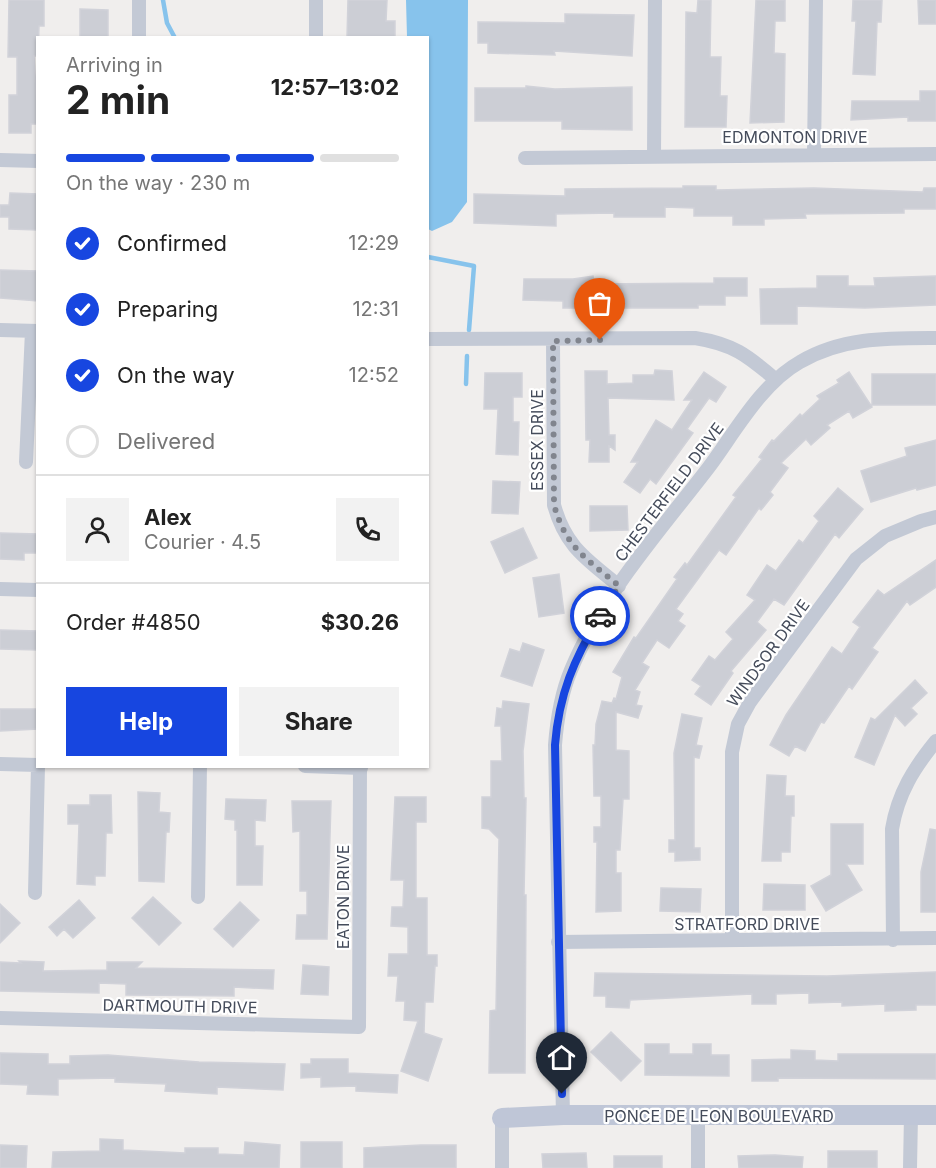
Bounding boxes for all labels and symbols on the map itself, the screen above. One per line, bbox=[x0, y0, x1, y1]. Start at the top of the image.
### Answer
street label: EDMONTON DRIVE bbox=[722, 127, 868, 147]
pin bbox=[574, 278, 625, 340]
street label: ESSEX DRIVE bbox=[527, 389, 547, 491]
street label: CHESTERFIELD DRIVE bbox=[610, 419, 728, 565]
courier bbox=[570, 586, 630, 646]
street label: WINDSOR DRIVE bbox=[722, 595, 814, 711]
street label: EATON DRIVE bbox=[333, 845, 353, 949]
street label: STRATFORD DRIVE bbox=[674, 914, 820, 934]
street label: DARTMOUTH DRIVE bbox=[102, 995, 258, 1017]
pin bbox=[536, 1032, 587, 1094]
street label: PONCE DE LEON BOULEVARD bbox=[604, 1106, 834, 1126]

